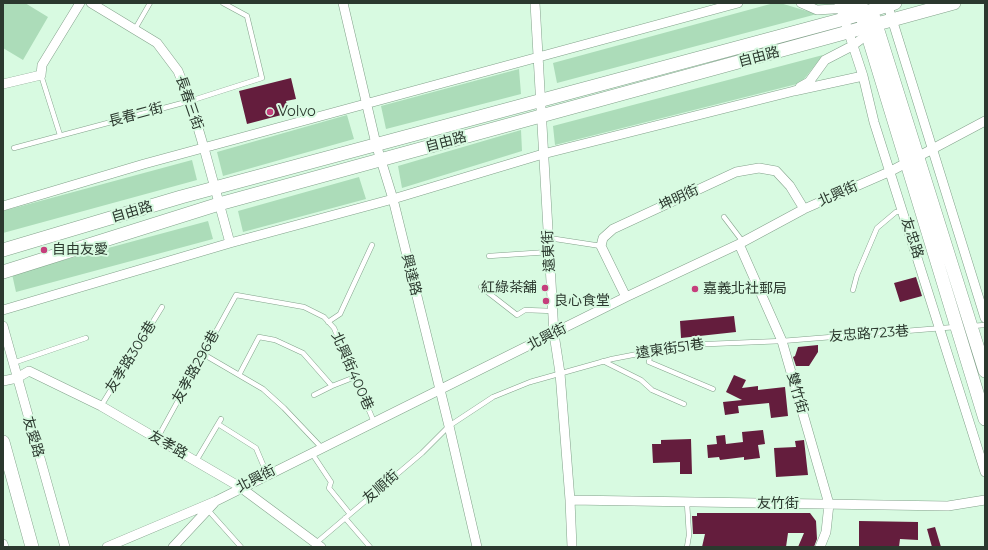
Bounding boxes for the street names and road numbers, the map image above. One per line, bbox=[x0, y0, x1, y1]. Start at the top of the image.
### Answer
street label: 自由路 bbox=[737, 43, 781, 71]
street label: 長春三街 bbox=[172, 74, 206, 132]
street label: 長春二街 bbox=[107, 100, 165, 130]
street label: 自由路 bbox=[424, 128, 468, 156]
street label: 北興街 bbox=[815, 178, 861, 210]
street label: 坤明街 bbox=[656, 182, 702, 214]
street label: 自由路 bbox=[109, 198, 155, 226]
street label: 友忠路 bbox=[898, 215, 926, 261]
street label: 遠東街 bbox=[540, 230, 558, 272]
street label: 興達路 bbox=[398, 253, 424, 297]
street label: 友孝路306巷 bbox=[102, 318, 160, 396]
street label: 北興街 bbox=[524, 320, 570, 354]
street label: 友忠路723巷 bbox=[828, 323, 910, 345]
street label: 友孝路296巷 bbox=[169, 328, 223, 406]
street label: 北興街400巷 bbox=[327, 329, 377, 413]
street label: 遠東街51巷 bbox=[635, 336, 705, 362]
street label: 雙竹街 bbox=[783, 370, 811, 416]
street label: 友愛路 bbox=[19, 414, 47, 460]
street label: 友孝路 bbox=[146, 427, 190, 463]
street label: 北興街 bbox=[233, 462, 279, 496]
street label: 友順街 bbox=[360, 467, 402, 507]
street label: 友竹街 bbox=[757, 496, 799, 512]

